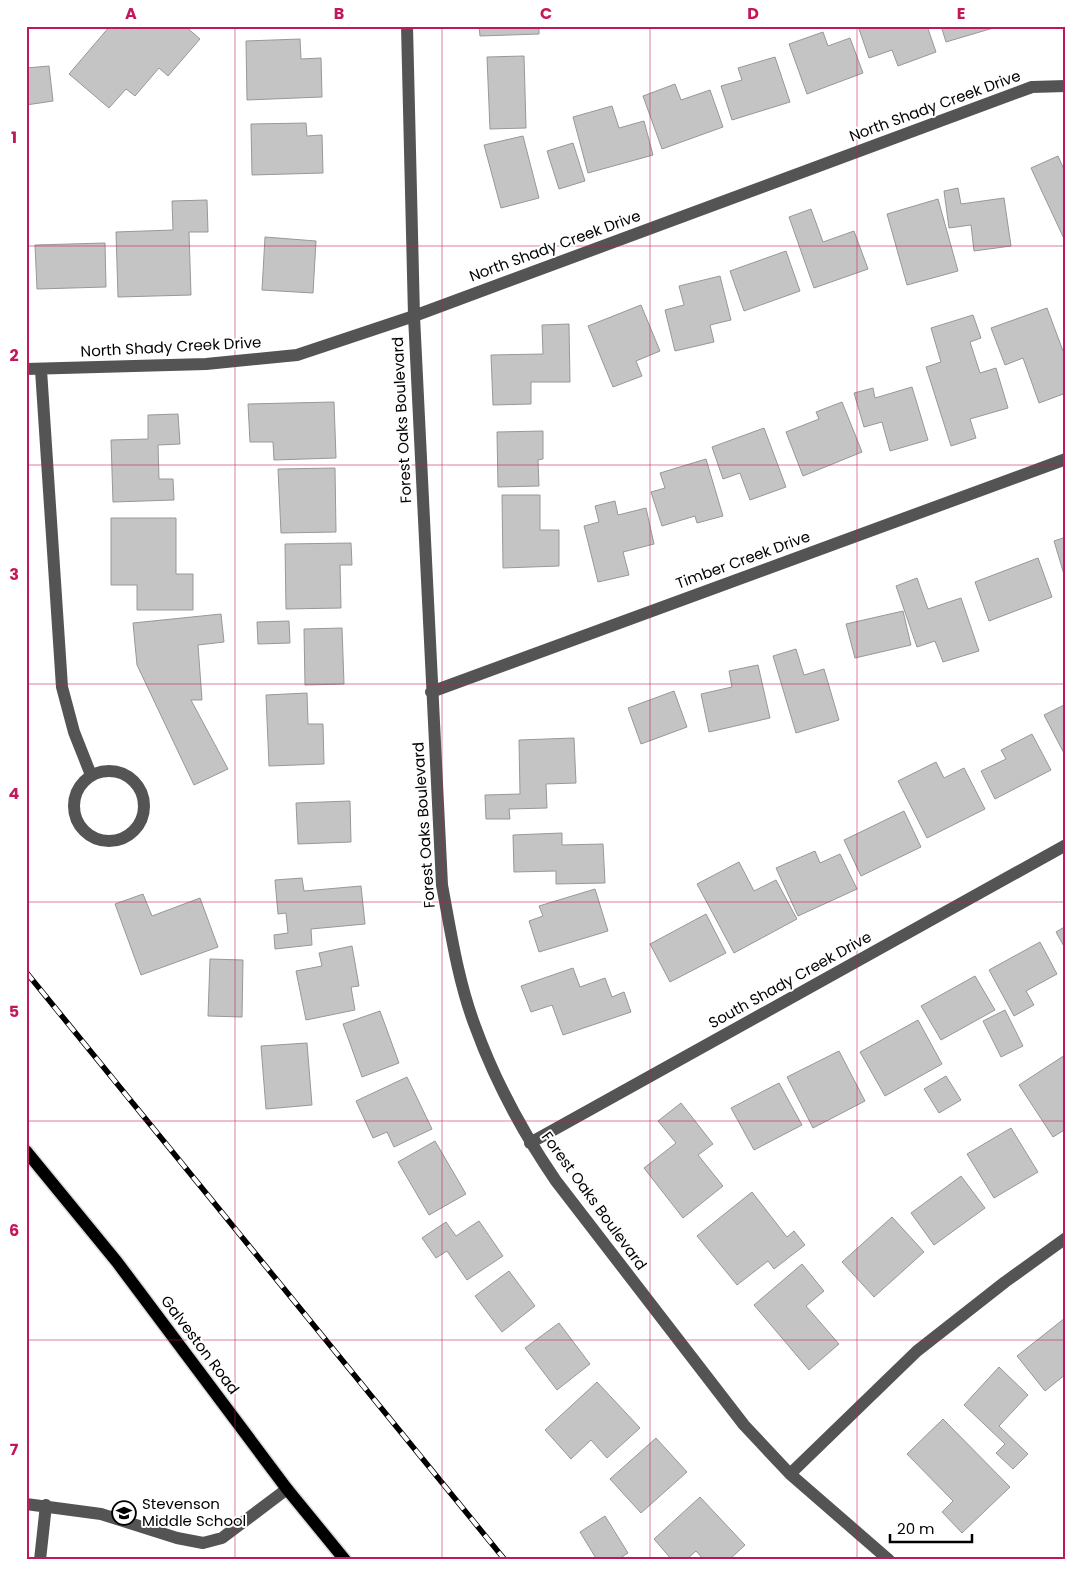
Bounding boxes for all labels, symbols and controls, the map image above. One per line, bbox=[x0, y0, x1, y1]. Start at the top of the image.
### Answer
text: A bbox=[125, 2, 137, 25]
text: B bbox=[334, 2, 344, 25]
text: C bbox=[540, 2, 552, 25]
text: D bbox=[747, 2, 759, 25]
text: E bbox=[957, 2, 965, 25]
street label: North Shady Creek Drive bbox=[846, 65, 1023, 146]
text: 1 bbox=[11, 126, 17, 149]
street label: North Shady Creek Drive bbox=[466, 205, 643, 286]
street label: North Shady Creek Drive bbox=[80, 331, 262, 362]
street label: Forest Oaks Boulevard bbox=[387, 336, 416, 504]
text: 2 bbox=[9, 344, 19, 367]
street label: Timber Creek Drive bbox=[673, 525, 813, 594]
text: 3 bbox=[9, 563, 19, 586]
street label: Forest Oaks Boulevard bbox=[407, 741, 440, 909]
text: 4 bbox=[9, 782, 20, 805]
street label: South Shady Creek Drive bbox=[704, 926, 875, 1033]
text: 5 bbox=[9, 1000, 19, 1023]
street label: Forest Oaks Boulevard bbox=[537, 1127, 652, 1274]
text: 6 bbox=[9, 1219, 19, 1242]
street label: Galveston Road bbox=[156, 1291, 245, 1398]
text: 7 bbox=[10, 1438, 19, 1461]
place label: Stevenson Middle School bbox=[142, 1493, 246, 1531]
school or university icon: Stevenson Middle School bbox=[111, 1500, 137, 1526]
scale bar bbox=[890, 1511, 972, 1543]
text: 20 m bbox=[897, 1518, 935, 1539]

